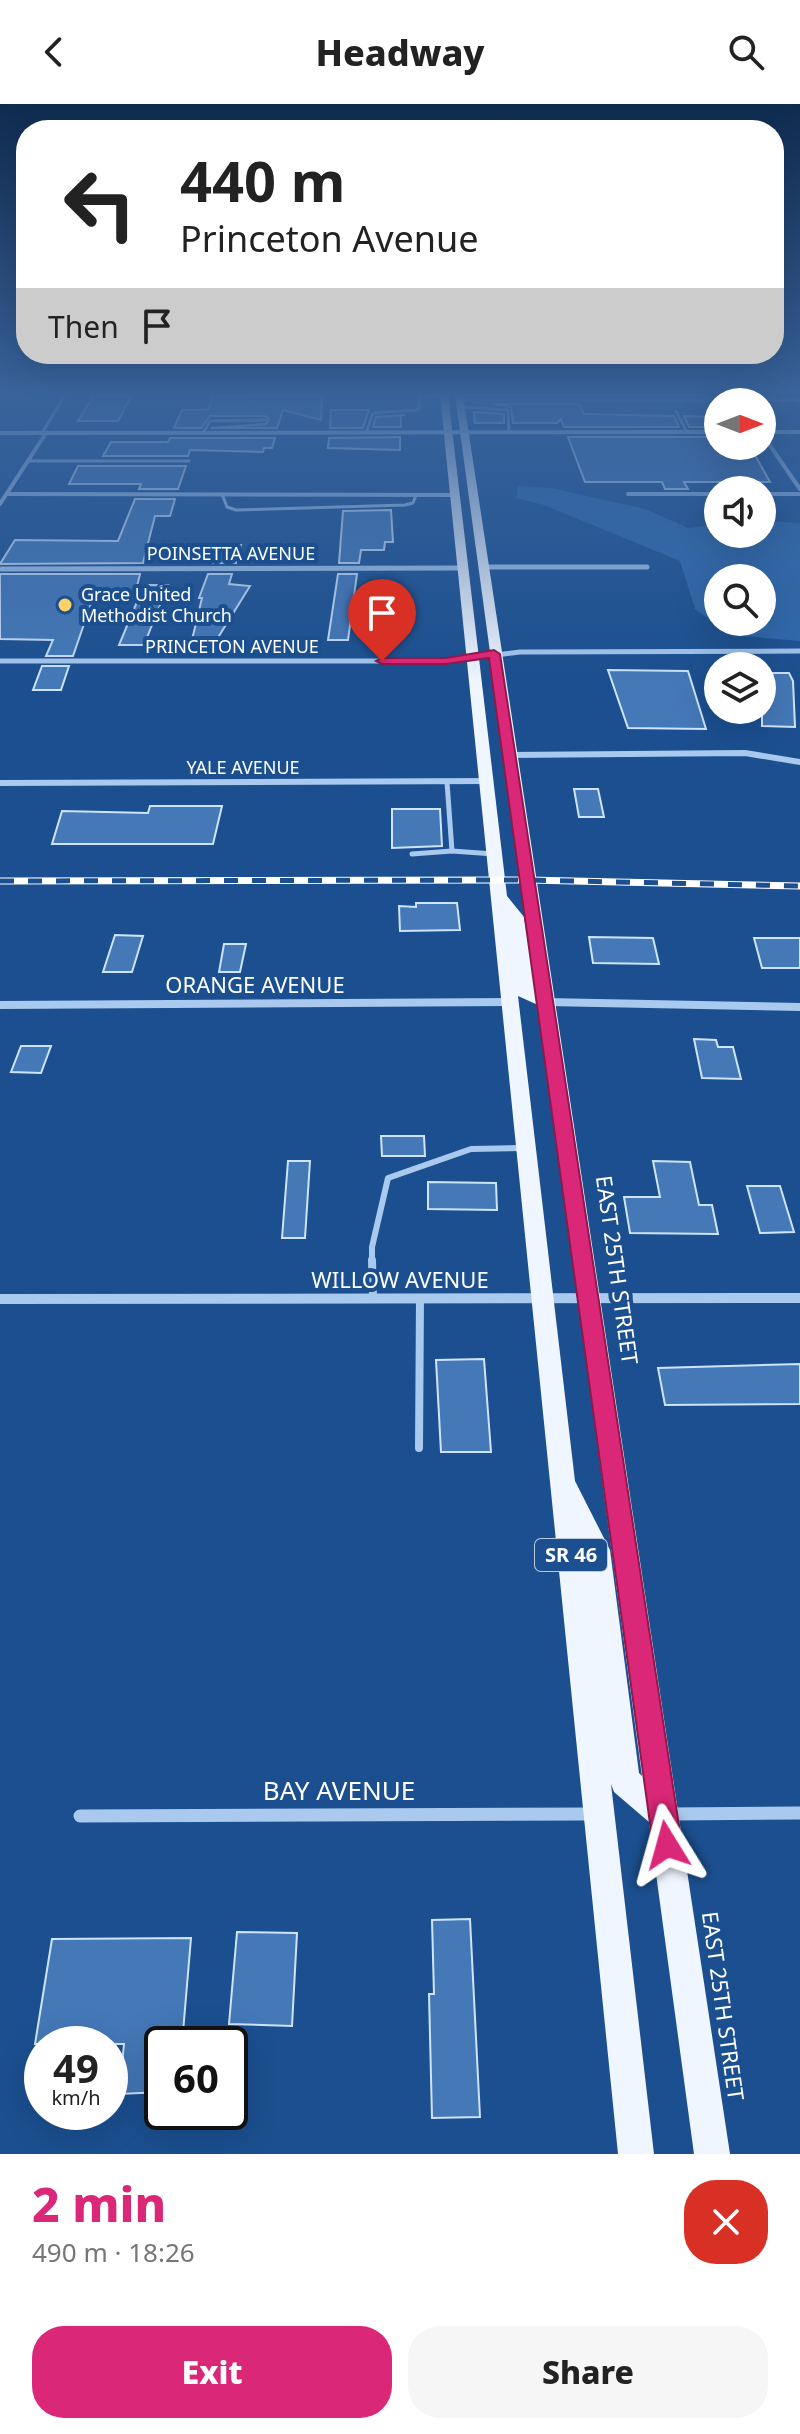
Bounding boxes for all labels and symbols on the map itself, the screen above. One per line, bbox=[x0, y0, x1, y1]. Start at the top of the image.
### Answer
north arrow bbox=[704, 388, 776, 460]
street label: POINSETTA AVENUE bbox=[147, 541, 315, 565]
pin bbox=[348, 579, 416, 661]
place label: Grace United Methodist Church bbox=[81, 582, 232, 627]
marker: Grace United Methodist Church bbox=[56, 596, 74, 614]
street label: PRINCETON AVENUE bbox=[145, 634, 319, 658]
street label: YALE AVENUE bbox=[186, 755, 300, 779]
street label: ORANGE AVENUE bbox=[165, 969, 345, 999]
street label: EAST 25TH STREET bbox=[590, 1173, 646, 1366]
street label: WILLOW AVENUE bbox=[311, 1264, 489, 1294]
road number: SR 46 bbox=[535, 1539, 607, 1571]
street label: BAY AVENUE bbox=[263, 1772, 415, 1808]
position arrow bbox=[625, 1803, 709, 1887]
street label: EAST 25TH STREET bbox=[696, 1909, 752, 2102]
speed limit sign: 60 bbox=[144, 2026, 248, 2130]

